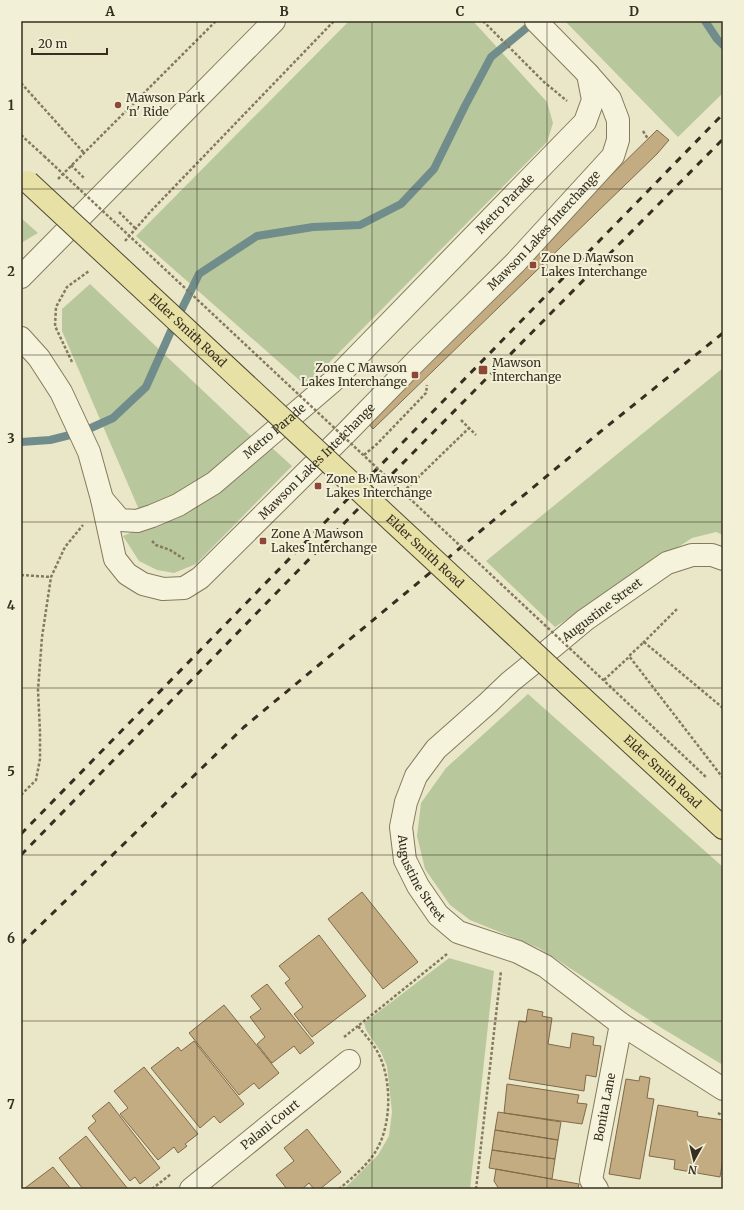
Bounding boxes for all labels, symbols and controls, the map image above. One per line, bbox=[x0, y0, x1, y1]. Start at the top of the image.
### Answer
text: A bbox=[104, 3, 115, 20]
text: B bbox=[279, 3, 289, 20]
text: C bbox=[456, 3, 465, 20]
text: D bbox=[629, 3, 639, 20]
scale bar bbox=[32, 30, 107, 56]
text: 20 m bbox=[38, 36, 67, 51]
place label: Mawson Park 'n' Ride bbox=[126, 90, 205, 119]
text: 1 bbox=[8, 97, 14, 114]
marker: Mawson Park 'n' Ride bbox=[113, 100, 123, 110]
street label: Mawson Lakes Interchange bbox=[484, 167, 603, 293]
street label: Metro Parade bbox=[473, 171, 537, 237]
place label: Zone D Mawson Lakes Interchange bbox=[541, 250, 647, 279]
marker: Zone D Mawson Lakes Interchange bbox=[528, 260, 538, 270]
text: 2 bbox=[7, 263, 15, 280]
street label: Elder Smith Road bbox=[146, 290, 230, 370]
place label: Mawson Interchange bbox=[492, 355, 561, 384]
place label: Zone C Mawson Lakes Interchange bbox=[301, 360, 407, 389]
marker: Mawson Interchange bbox=[477, 364, 489, 376]
marker: Zone C Mawson Lakes Interchange bbox=[410, 370, 420, 380]
street label: Metro Parade bbox=[240, 400, 308, 462]
street label: Mawson Lakes Interchange bbox=[255, 400, 378, 522]
text: 3 bbox=[7, 430, 15, 447]
place label: Zone B Mawson Lakes Interchange bbox=[326, 471, 432, 500]
marker: Zone B Mawson Lakes Interchange bbox=[313, 481, 323, 491]
street label: Elder Smith Road bbox=[383, 511, 467, 591]
place label: Zone A Mawson Lakes Interchange bbox=[271, 526, 377, 555]
marker: Zone A Mawson Lakes Interchange bbox=[258, 536, 268, 546]
street label: Augustine Street bbox=[558, 574, 645, 645]
text: 4 bbox=[7, 597, 16, 614]
street label: Elder Smith Road bbox=[621, 732, 705, 811]
text: 5 bbox=[7, 763, 15, 780]
street label: Augustine Street bbox=[395, 833, 449, 925]
text: 6 bbox=[7, 930, 15, 947]
street label: Bonita Lane bbox=[591, 1071, 618, 1143]
text: 7 bbox=[7, 1096, 15, 1113]
street label: Palani Court bbox=[238, 1096, 303, 1153]
north arrow bbox=[674, 1140, 714, 1180]
text: N bbox=[687, 1162, 698, 1177]

